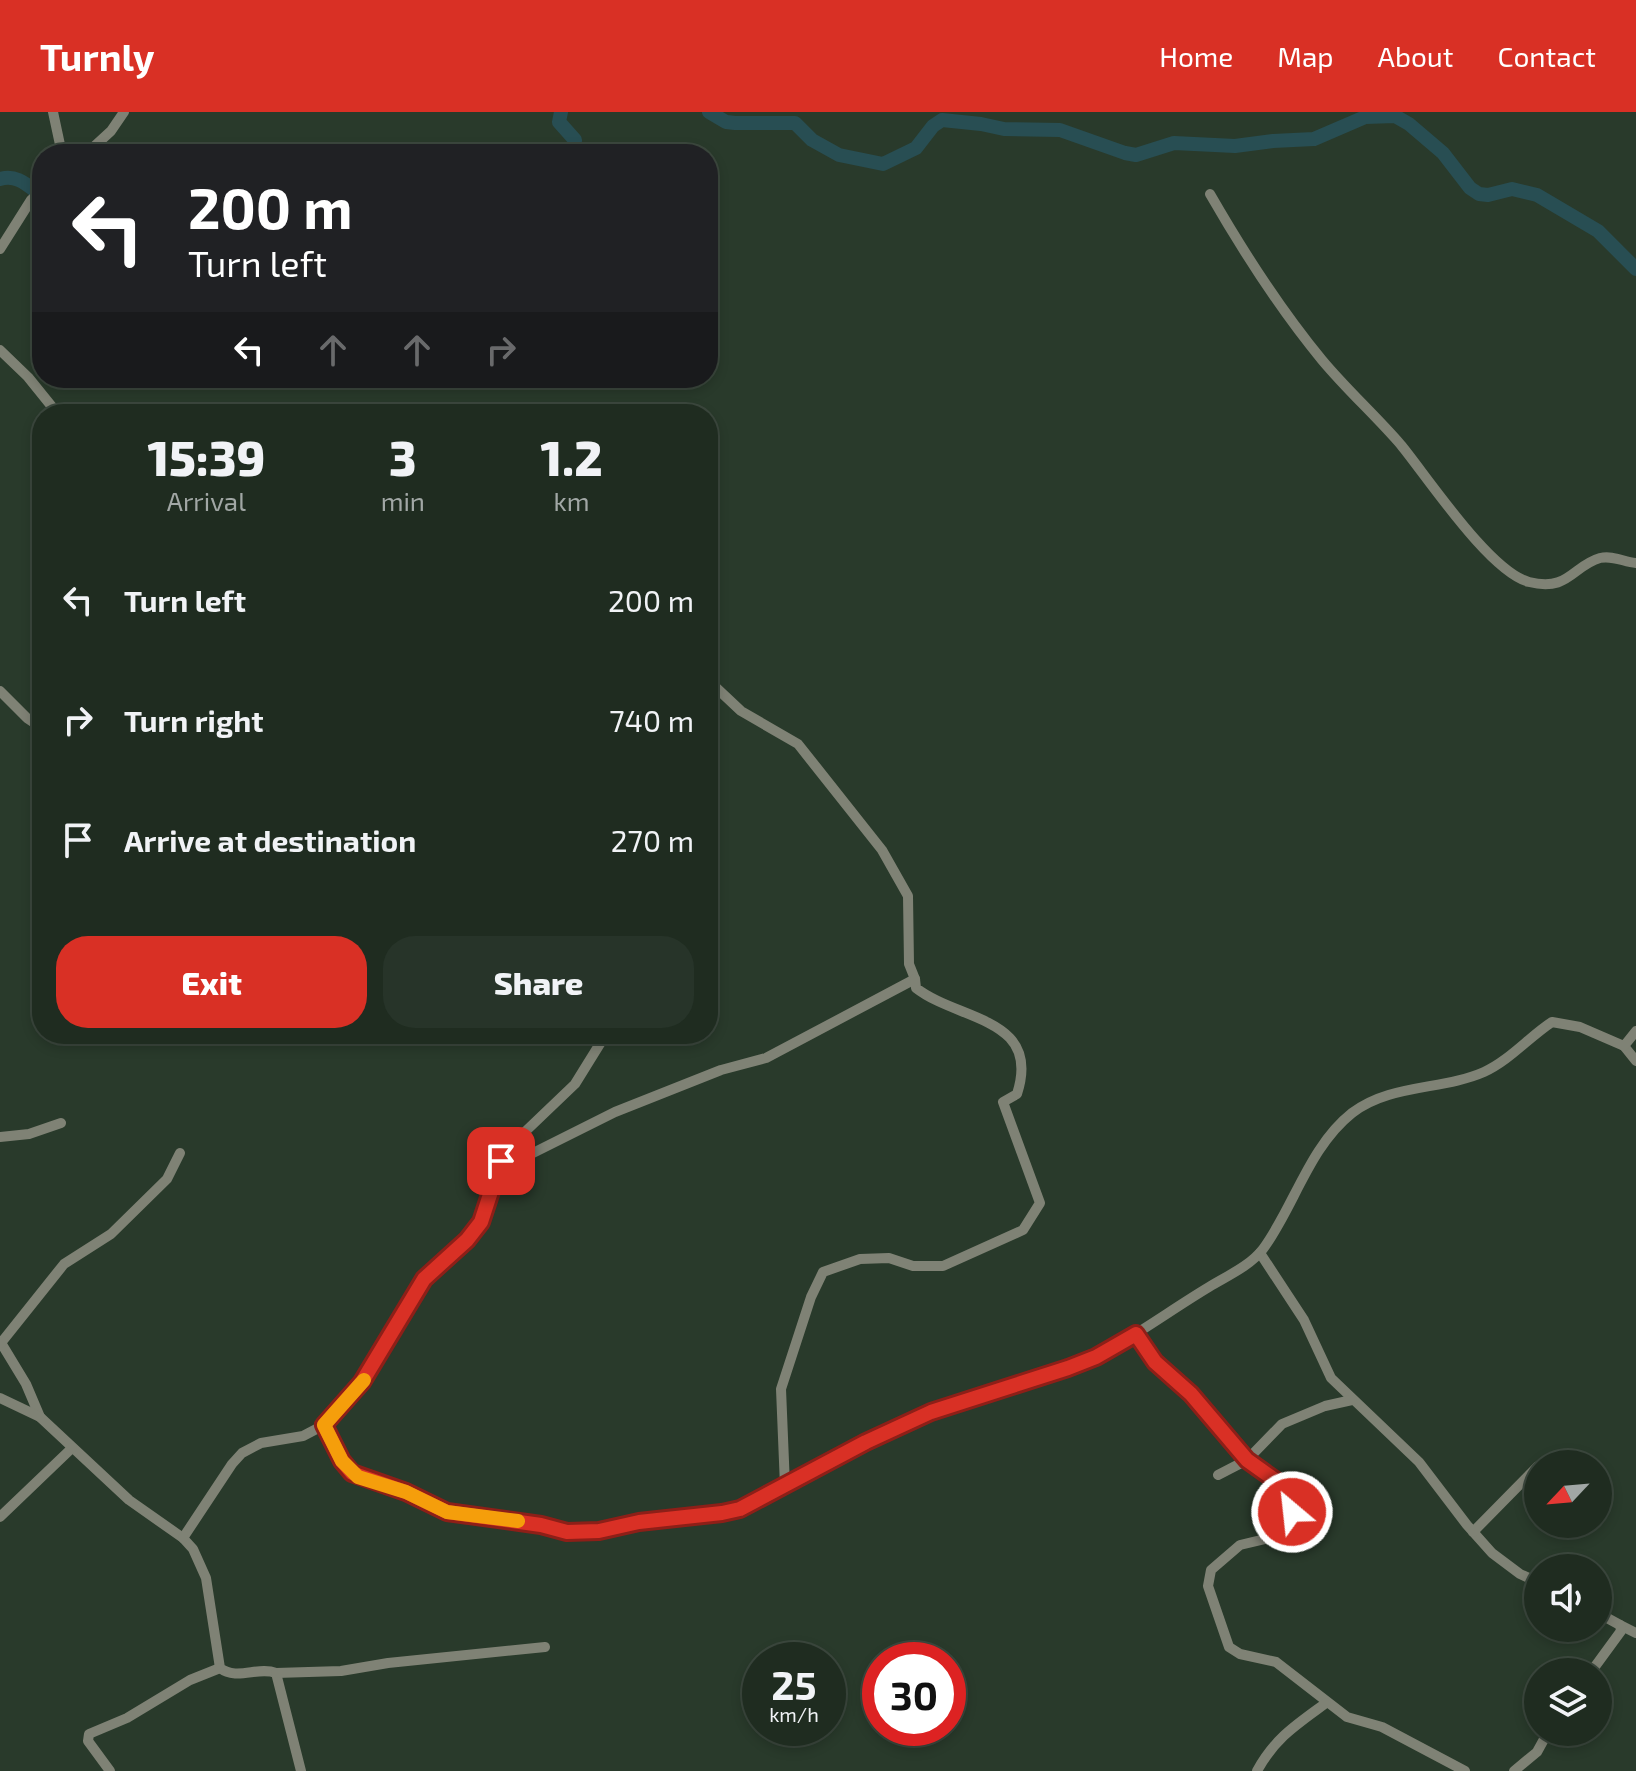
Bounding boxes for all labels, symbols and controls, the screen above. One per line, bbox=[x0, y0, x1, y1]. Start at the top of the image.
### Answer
text: Turnly bbox=[40, 33, 155, 79]
text: Home bbox=[1159, 39, 1233, 73]
text: Map bbox=[1277, 39, 1334, 73]
text: About bbox=[1378, 39, 1453, 73]
text: Contact bbox=[1497, 39, 1596, 73]
text: 200 m bbox=[188, 173, 353, 240]
icon: left bbox=[56, 176, 160, 280]
text: Turn left bbox=[188, 241, 327, 284]
icon: left bbox=[227, 328, 271, 372]
icon: ahead bbox=[311, 328, 355, 372]
icon: ahead bbox=[395, 328, 439, 372]
icon: right bbox=[479, 328, 523, 372]
text: 15:39 bbox=[147, 428, 265, 486]
text: 3 bbox=[389, 428, 417, 486]
text: 1.2 bbox=[540, 428, 603, 486]
text: Arrival bbox=[167, 485, 246, 516]
text: min bbox=[381, 485, 425, 516]
text: km bbox=[553, 485, 589, 516]
icon: left bbox=[56, 578, 100, 622]
text: Turn left bbox=[124, 582, 246, 618]
text: 200 m bbox=[608, 582, 694, 618]
icon: right bbox=[56, 698, 100, 742]
text: Turn right bbox=[124, 702, 264, 738]
text: 740 m bbox=[609, 702, 694, 738]
icon: arrive bbox=[56, 818, 100, 862]
text: Arrive at destination bbox=[124, 822, 416, 858]
text: 270 m bbox=[611, 822, 694, 858]
button: Exit bbox=[56, 936, 367, 1028]
button: Share bbox=[383, 936, 694, 1028]
pin bbox=[467, 1127, 535, 1195]
icon: arrive bbox=[479, 1139, 523, 1183]
north arrow bbox=[1524, 1450, 1612, 1538]
map controls bbox=[1524, 1450, 1612, 1746]
position arrow bbox=[1250, 1470, 1334, 1554]
button: sound bbox=[1524, 1554, 1612, 1642]
speed limit sign: 30 bbox=[862, 1642, 966, 1746]
button: layers bbox=[1524, 1658, 1612, 1746]
text: 25 bbox=[771, 1660, 817, 1708]
text: km/h bbox=[769, 1702, 819, 1726]

